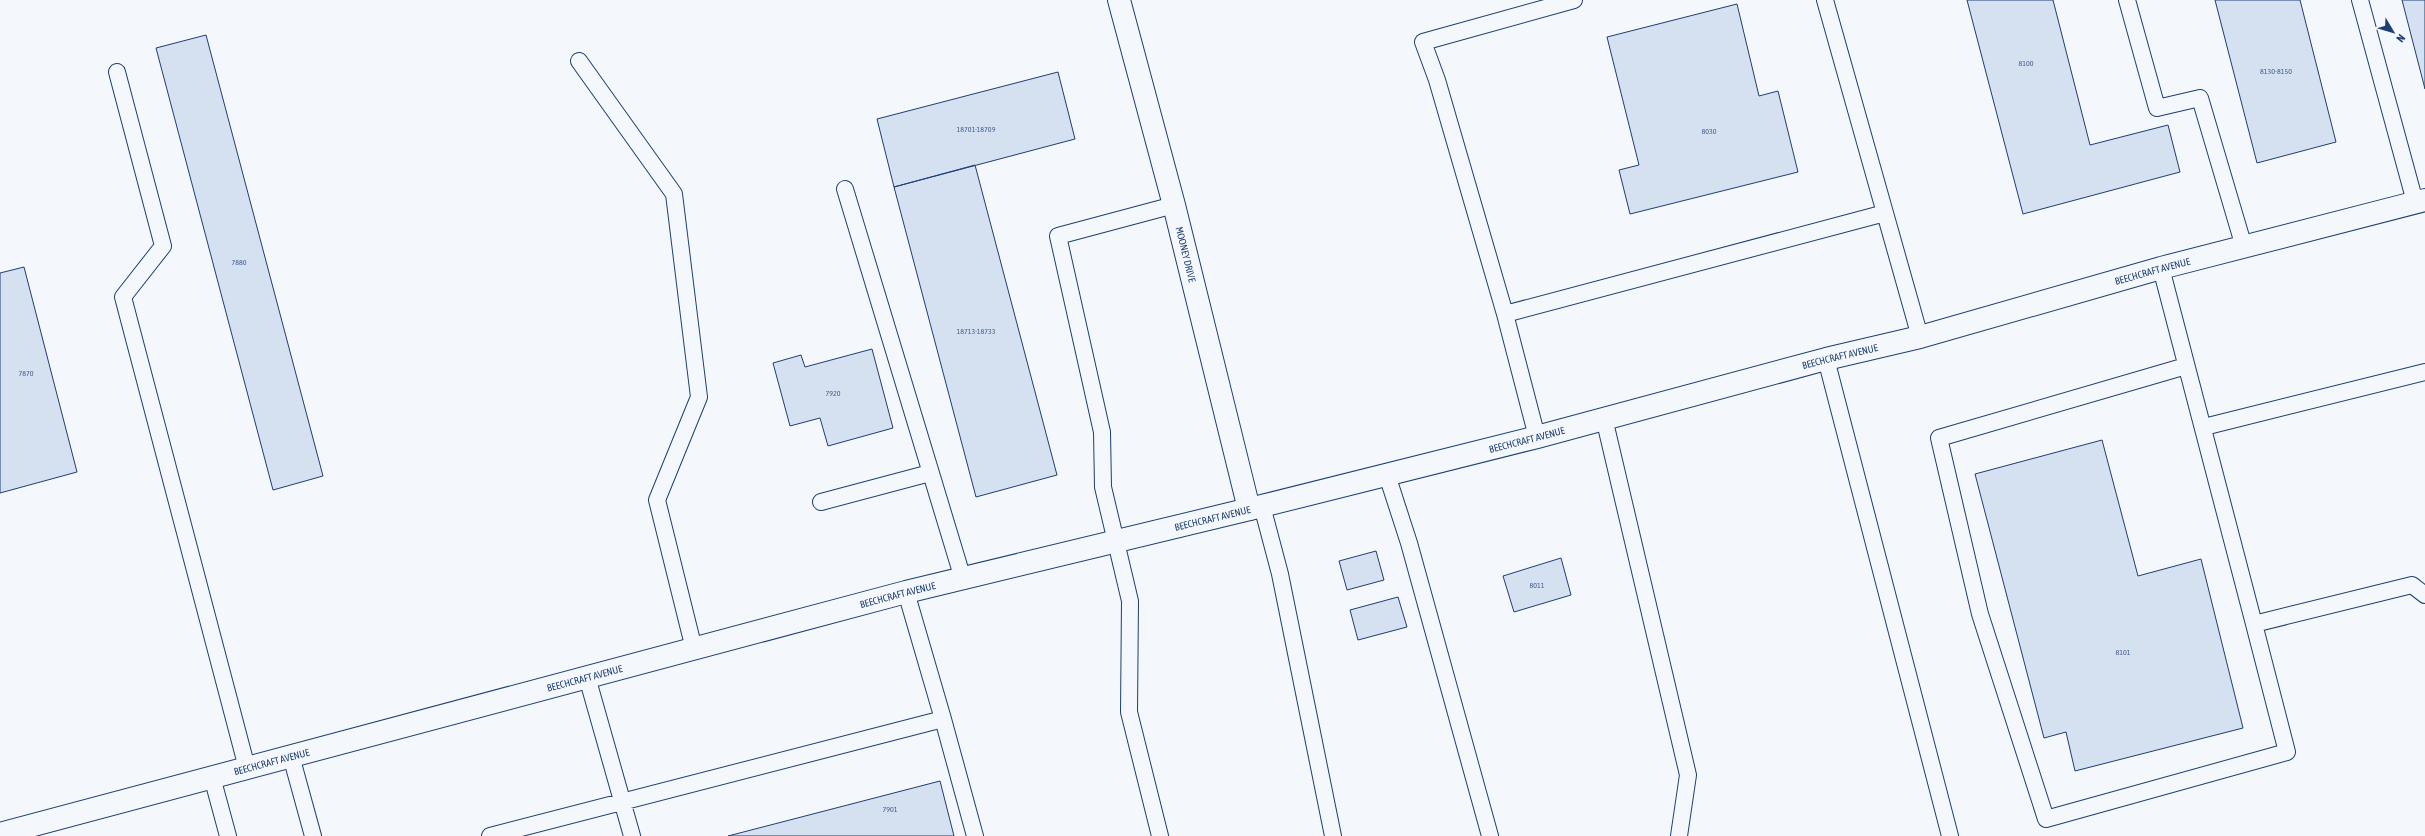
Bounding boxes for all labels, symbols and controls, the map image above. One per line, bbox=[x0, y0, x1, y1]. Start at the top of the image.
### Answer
north arrow bbox=[2373, 12, 2413, 52]
text: N bbox=[2394, 32, 2408, 44]
house number: 8100 bbox=[2018, 59, 2034, 68]
house number: 8130-8150 bbox=[2260, 67, 2292, 76]
house number: 18701-18709 bbox=[957, 125, 996, 134]
house number: 8030 bbox=[1701, 127, 1717, 136]
street label: MOONEY DRIVE bbox=[1174, 226, 1198, 284]
street label: BEECHCRAFT AVENUE bbox=[2114, 256, 2192, 287]
house number: 7880 bbox=[231, 258, 247, 267]
house number: 18713-18733 bbox=[956, 327, 996, 336]
street label: BEECHCRAFT AVENUE bbox=[1801, 342, 1880, 371]
house number: 7870 bbox=[18, 369, 34, 378]
house number: 7920 bbox=[825, 389, 841, 398]
street label: BEECHCRAFT AVENUE bbox=[1488, 425, 1567, 455]
street label: BEECHCRAFT AVENUE bbox=[1173, 504, 1252, 533]
street label: BEECHCRAFT AVENUE bbox=[859, 580, 937, 610]
house number: 8011 bbox=[1529, 581, 1545, 590]
house number: 8101 bbox=[2115, 648, 2131, 657]
street label: BEECHCRAFT AVENUE bbox=[546, 663, 624, 694]
street label: BEECHCRAFT AVENUE bbox=[233, 746, 311, 777]
house number: 7901 bbox=[882, 805, 898, 814]

